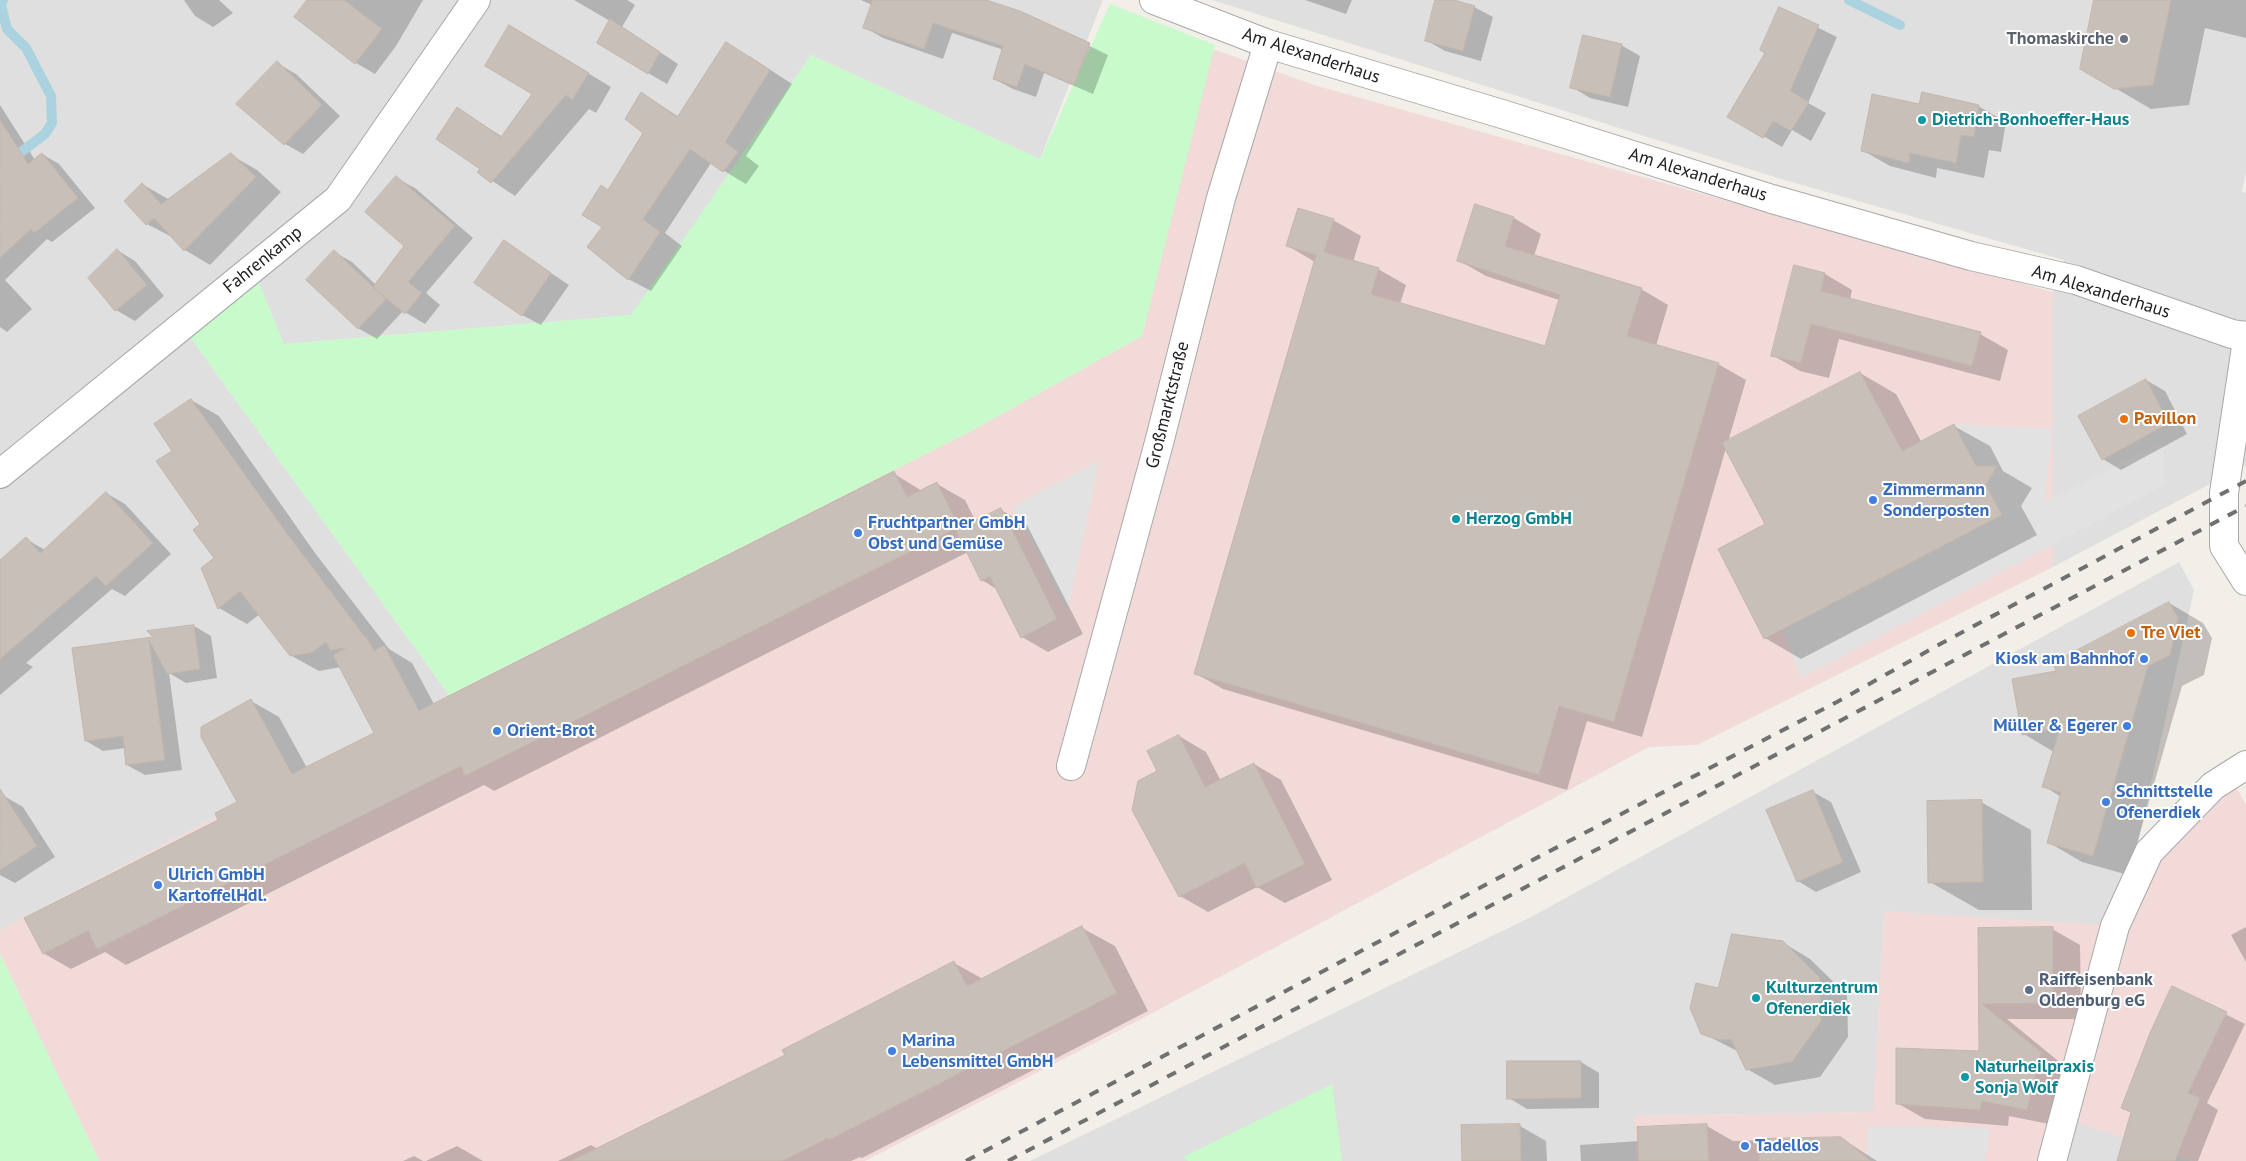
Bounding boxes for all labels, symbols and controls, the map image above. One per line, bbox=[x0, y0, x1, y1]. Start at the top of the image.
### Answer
street label: Am Alexanderhaus bbox=[1239, 24, 1383, 88]
place label: Thomaskirche bbox=[2007, 28, 2114, 50]
marker: Thomaskirche bbox=[2118, 33, 2130, 45]
place label: Dietrich-Bonhoeffer-Haus bbox=[1932, 109, 2129, 131]
marker: Dietrich-Bonhoeffer-Haus bbox=[1916, 114, 1928, 126]
street label: Am Alexanderhaus bbox=[1626, 144, 1770, 206]
street label: Fahrenkamp bbox=[219, 222, 307, 298]
street label: Am Alexanderhaus bbox=[2029, 261, 2173, 323]
street label: Großmarktstraße bbox=[1142, 339, 1194, 471]
place label: Pavillon bbox=[2134, 408, 2196, 430]
marker: Pavillon bbox=[2118, 413, 2130, 425]
place label: Zimmermann Sonderposten bbox=[1883, 479, 1989, 522]
marker: Zimmermann Sonderposten bbox=[1867, 494, 1879, 506]
place label: Herzog GmbH bbox=[1466, 508, 1572, 530]
place label: Fruchtpartner GmbH Obst und Gemüse bbox=[868, 512, 1025, 554]
marker: Herzog GmbH bbox=[1450, 513, 1462, 525]
marker: Fruchtpartner GmbH Obst und Gemüse bbox=[852, 527, 864, 539]
place label: Tre Viet bbox=[2141, 622, 2200, 644]
marker: Tre Viet bbox=[2125, 627, 2137, 639]
place label: Kiosk am Bahnhof bbox=[1995, 648, 2134, 670]
marker: Kiosk am Bahnhof bbox=[2138, 653, 2150, 665]
place label: Müller & Egerer bbox=[1993, 715, 2117, 737]
place label: Orient-Brot bbox=[507, 720, 595, 742]
marker: Müller & Egerer bbox=[2121, 720, 2133, 732]
marker: Orient-Brot bbox=[491, 725, 503, 737]
place label: Schnittstelle Ofenerdiek bbox=[2116, 781, 2213, 824]
marker: Schnittstelle Ofenerdiek bbox=[2100, 796, 2112, 808]
place label: Ulrich GmbH KartoffelHdl. bbox=[168, 864, 267, 906]
marker: Ulrich GmbH KartoffelHdl. bbox=[152, 879, 164, 891]
place label: Raiffeisenbank Oldenburg eG bbox=[2039, 969, 2153, 1012]
place label: Kulturzentrum Ofenerdiek bbox=[1766, 977, 1878, 1020]
marker: Raiffeisenbank Oldenburg eG bbox=[2023, 984, 2035, 996]
marker: Kulturzentrum Ofenerdiek bbox=[1750, 992, 1762, 1004]
place label: Marina Lebensmittel GmbH bbox=[902, 1030, 1053, 1072]
marker: Marina Lebensmittel GmbH bbox=[886, 1045, 898, 1057]
place label: Naturheilpraxis Sonja Wolf bbox=[1975, 1056, 2094, 1098]
marker: Naturheilpraxis Sonja Wolf bbox=[1959, 1071, 1971, 1083]
place label: Tadellos bbox=[1755, 1135, 1819, 1157]
marker: Tadellos bbox=[1739, 1140, 1751, 1152]

